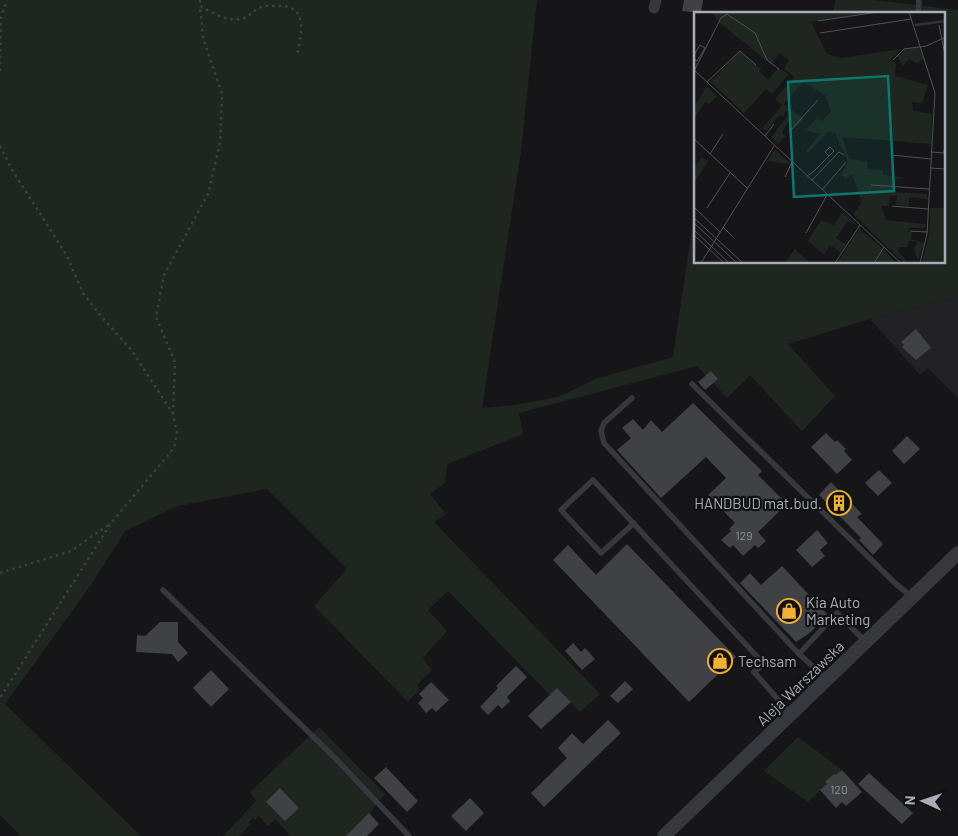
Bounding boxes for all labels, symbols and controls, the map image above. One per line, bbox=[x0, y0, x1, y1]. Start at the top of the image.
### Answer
inset map bbox=[694, 12, 946, 264]
building icon: HANDBUD mat.bud. bbox=[826, 490, 852, 516]
place label: HANDBUD mat.bud. bbox=[694, 494, 822, 512]
house number: 129 bbox=[736, 528, 752, 542]
place label: Kia Auto Marketing bbox=[806, 593, 870, 628]
shop icon: Kia Auto Marketing bbox=[776, 598, 802, 624]
street label: Aleja Warszawska bbox=[753, 637, 847, 729]
shop icon: Techsam bbox=[707, 648, 733, 674]
place label: Techsam bbox=[738, 652, 797, 670]
north arrow bbox=[898, 776, 948, 826]
house number: 120 bbox=[830, 782, 848, 796]
text: N bbox=[901, 795, 918, 805]

